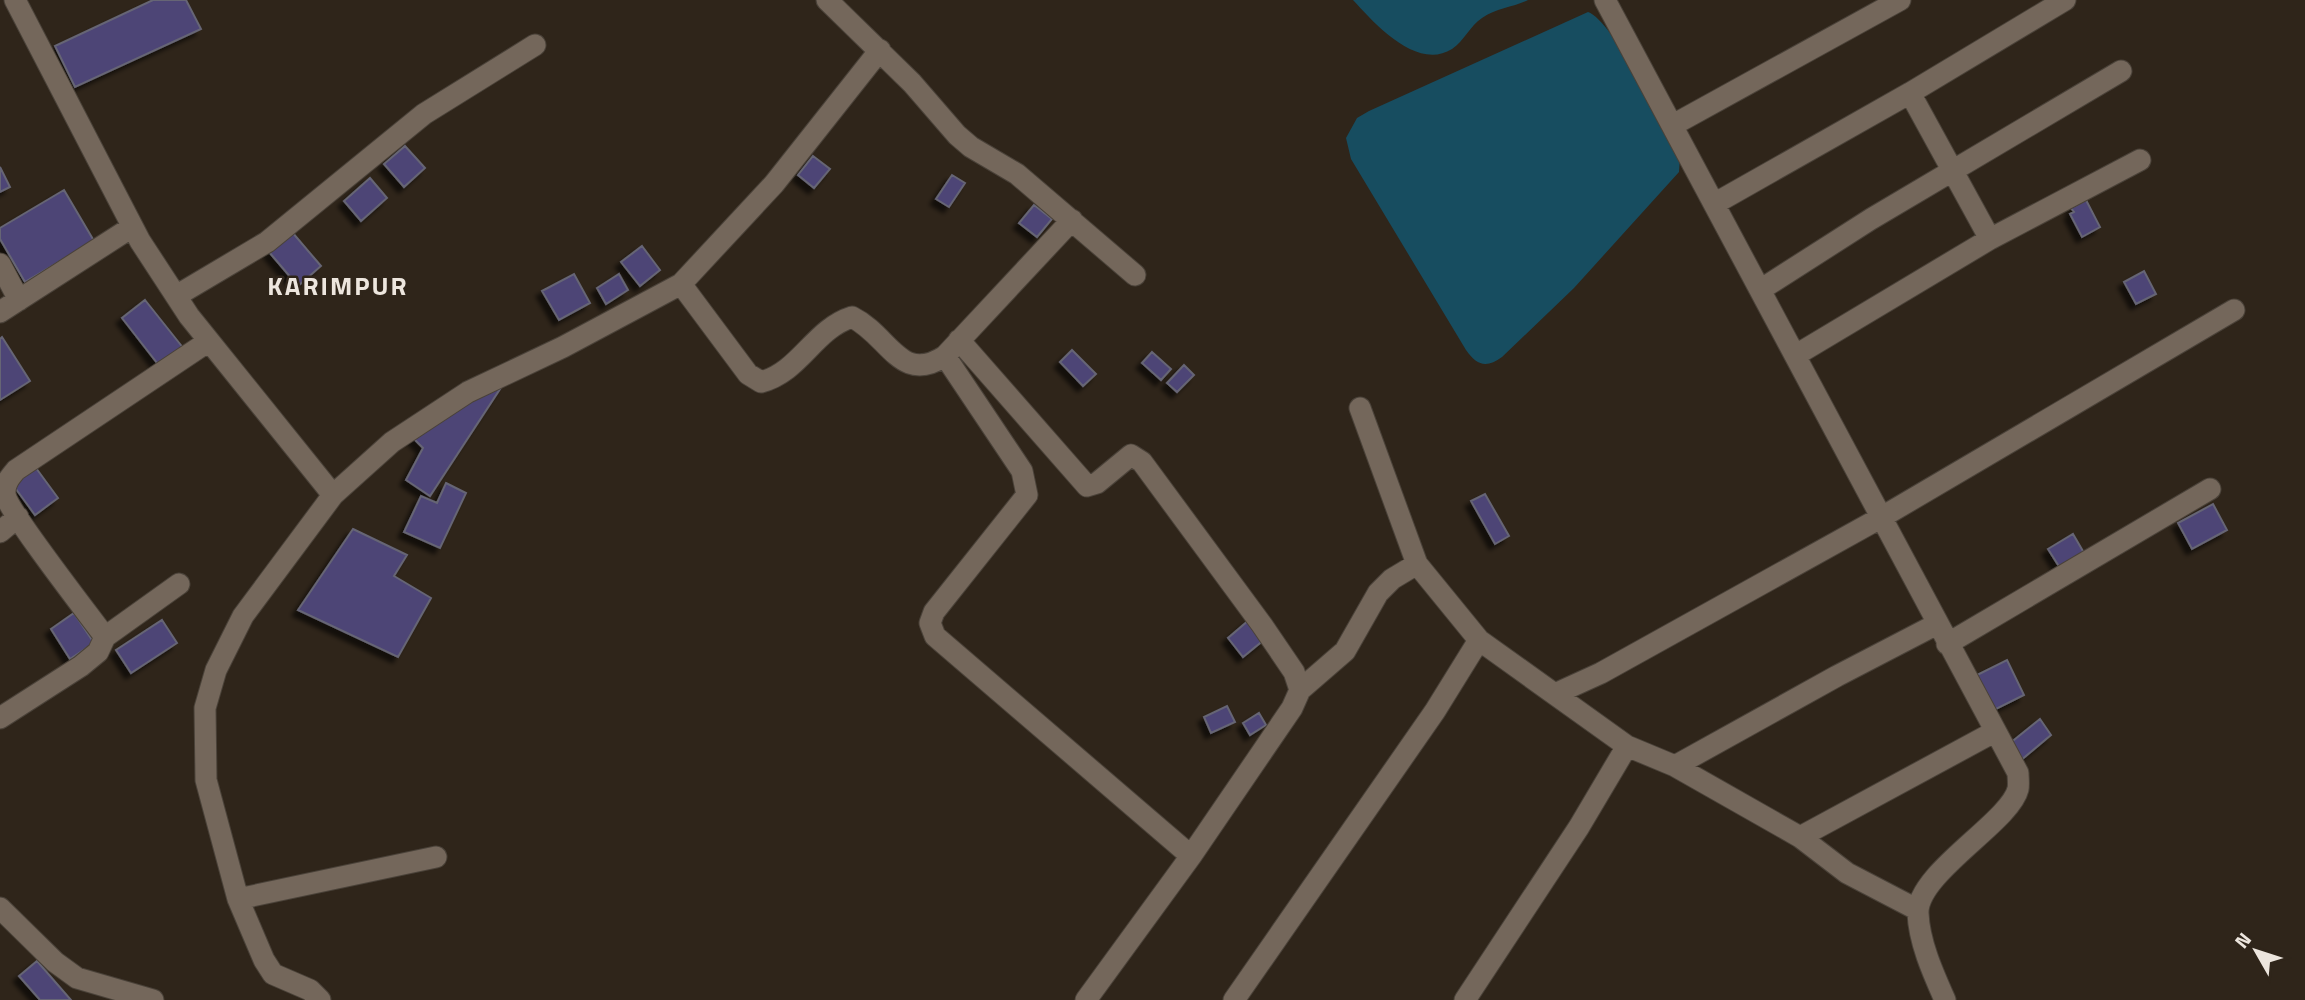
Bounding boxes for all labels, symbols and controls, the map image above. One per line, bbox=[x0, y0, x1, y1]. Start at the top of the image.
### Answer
district label: KARIMPUR bbox=[267, 266, 409, 305]
north arrow bbox=[2221, 916, 2291, 986]
text: N bbox=[2227, 926, 2258, 954]

